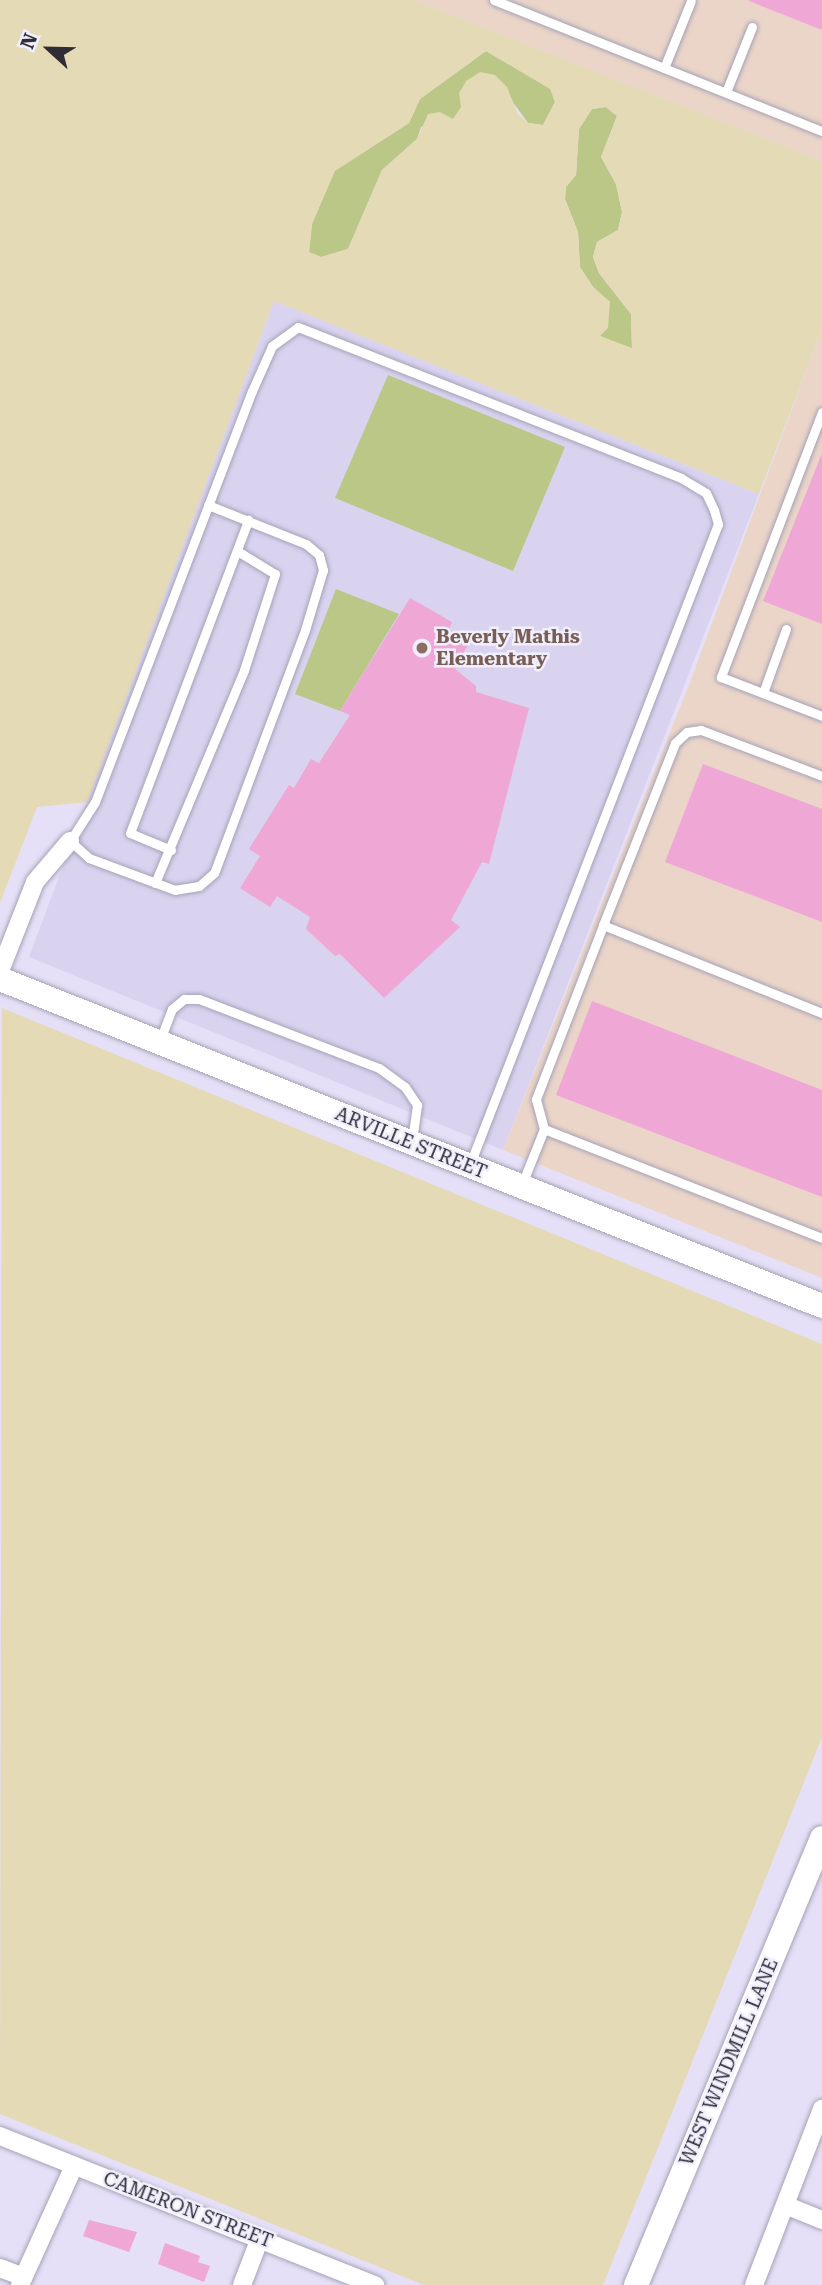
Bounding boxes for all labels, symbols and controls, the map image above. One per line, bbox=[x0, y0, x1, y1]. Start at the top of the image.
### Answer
north arrow bbox=[14, 14, 84, 84]
text: N bbox=[16, 30, 42, 52]
place label: Beverly Mathis Elementary bbox=[436, 626, 580, 670]
marker: Beverly Mathis Elementary bbox=[414, 640, 430, 656]
street label: ARVILLE STREET bbox=[332, 1102, 490, 1184]
street label: WEST WINDMILL LANE bbox=[675, 1955, 783, 2169]
street label: CAMERON STREET bbox=[100, 2167, 276, 2253]

